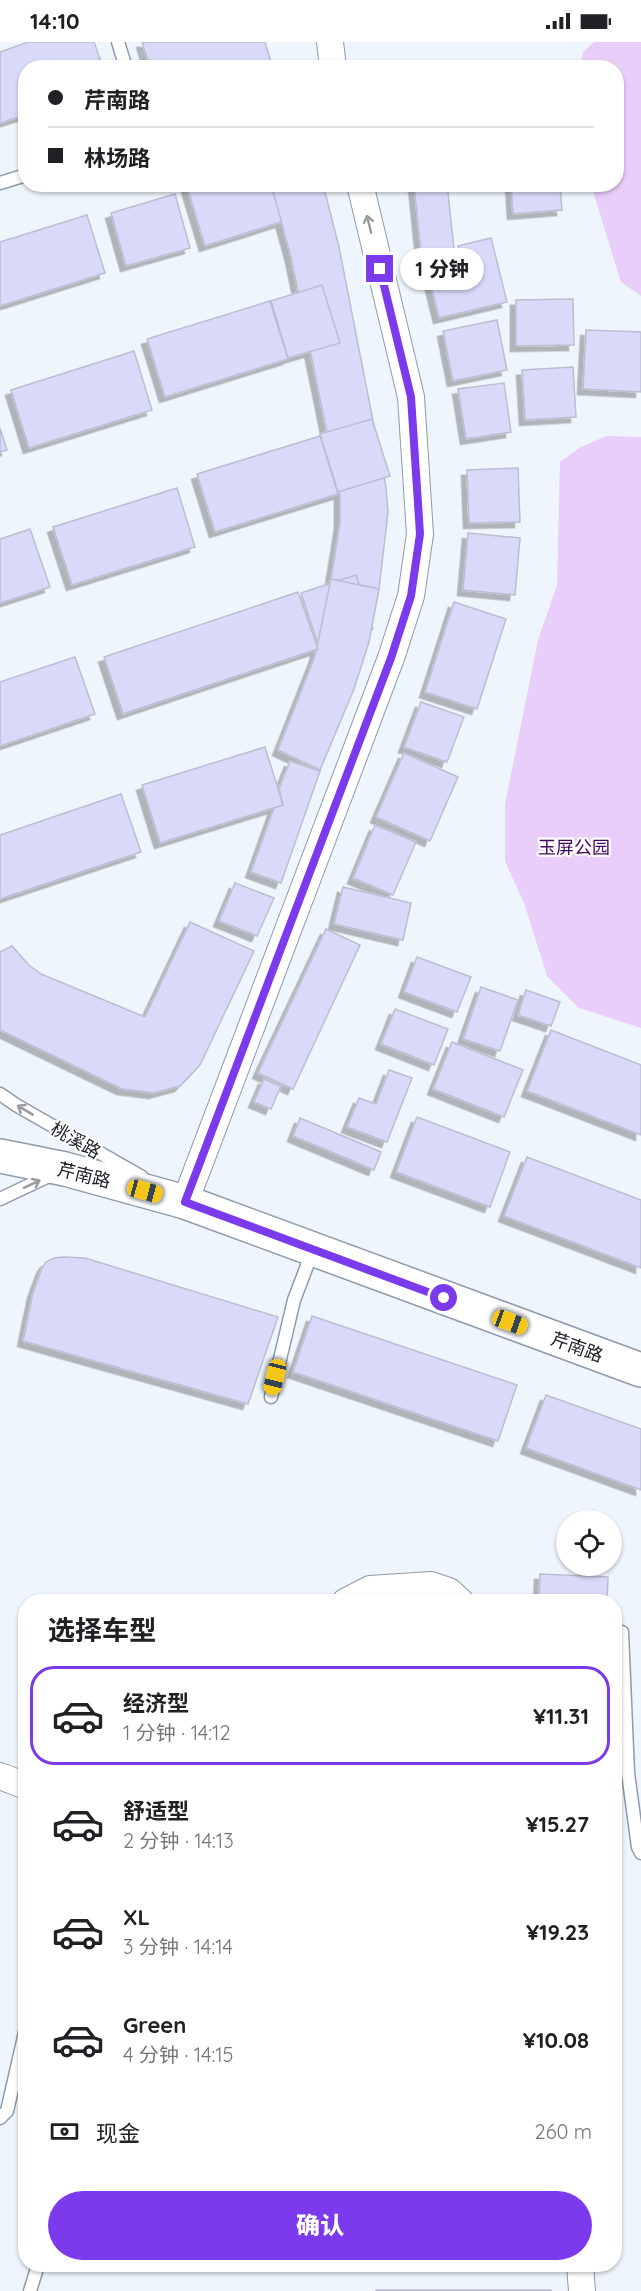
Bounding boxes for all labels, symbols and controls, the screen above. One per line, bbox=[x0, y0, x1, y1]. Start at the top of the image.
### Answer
text: 14:10 bbox=[30, 7, 80, 35]
text: 芹南路 bbox=[84, 86, 150, 114]
text: 林场路 bbox=[84, 144, 150, 172]
one-way arrow bbox=[363, 215, 375, 234]
callout: 1 分钟 bbox=[401, 248, 485, 290]
route end bbox=[366, 255, 393, 282]
text: 1 分钟 bbox=[415, 256, 469, 281]
park label: 玉屏公园 bbox=[538, 836, 610, 859]
one-way arrow bbox=[17, 1104, 34, 1116]
street label: 桃溪路 bbox=[47, 1117, 105, 1163]
street label: 芹南路 bbox=[55, 1157, 113, 1193]
one-way arrow bbox=[23, 1178, 41, 1190]
car bbox=[125, 1178, 165, 1204]
route start bbox=[430, 1284, 457, 1311]
car bbox=[490, 1307, 530, 1337]
street label: 芹南路 bbox=[548, 1327, 606, 1367]
car bbox=[262, 1357, 288, 1397]
map controls bbox=[556, 1510, 622, 1576]
button: locate bbox=[556, 1510, 622, 1576]
text: 选择车型 bbox=[48, 1613, 156, 1647]
icon: car bbox=[51, 1689, 105, 1743]
text: 经济型 bbox=[123, 1689, 189, 1717]
text: ¥11.31 bbox=[533, 1702, 589, 1730]
text: 1 分钟 · 14:12 bbox=[123, 1720, 231, 1745]
icon: car bbox=[51, 1797, 105, 1851]
text: 舒适型 bbox=[123, 1797, 189, 1825]
text: ¥15.27 bbox=[525, 1810, 589, 1838]
text: 2 分钟 · 14:13 bbox=[123, 1828, 234, 1853]
text: XL bbox=[123, 1903, 150, 1931]
icon: car bbox=[51, 1905, 105, 1959]
text: ¥19.23 bbox=[526, 1918, 589, 1946]
text: 3 分钟 · 14:14 bbox=[123, 1934, 233, 1959]
text: Green bbox=[123, 2011, 186, 2039]
icon: car bbox=[51, 2013, 105, 2067]
text: ¥10.08 bbox=[523, 2026, 589, 2054]
text: 4 分钟 · 14:15 bbox=[123, 2042, 234, 2067]
icon: cash bbox=[48, 2115, 81, 2148]
text: 现金 bbox=[96, 2119, 140, 2147]
text: 260 m bbox=[535, 2119, 592, 2144]
button: 确认 bbox=[48, 2191, 592, 2260]

